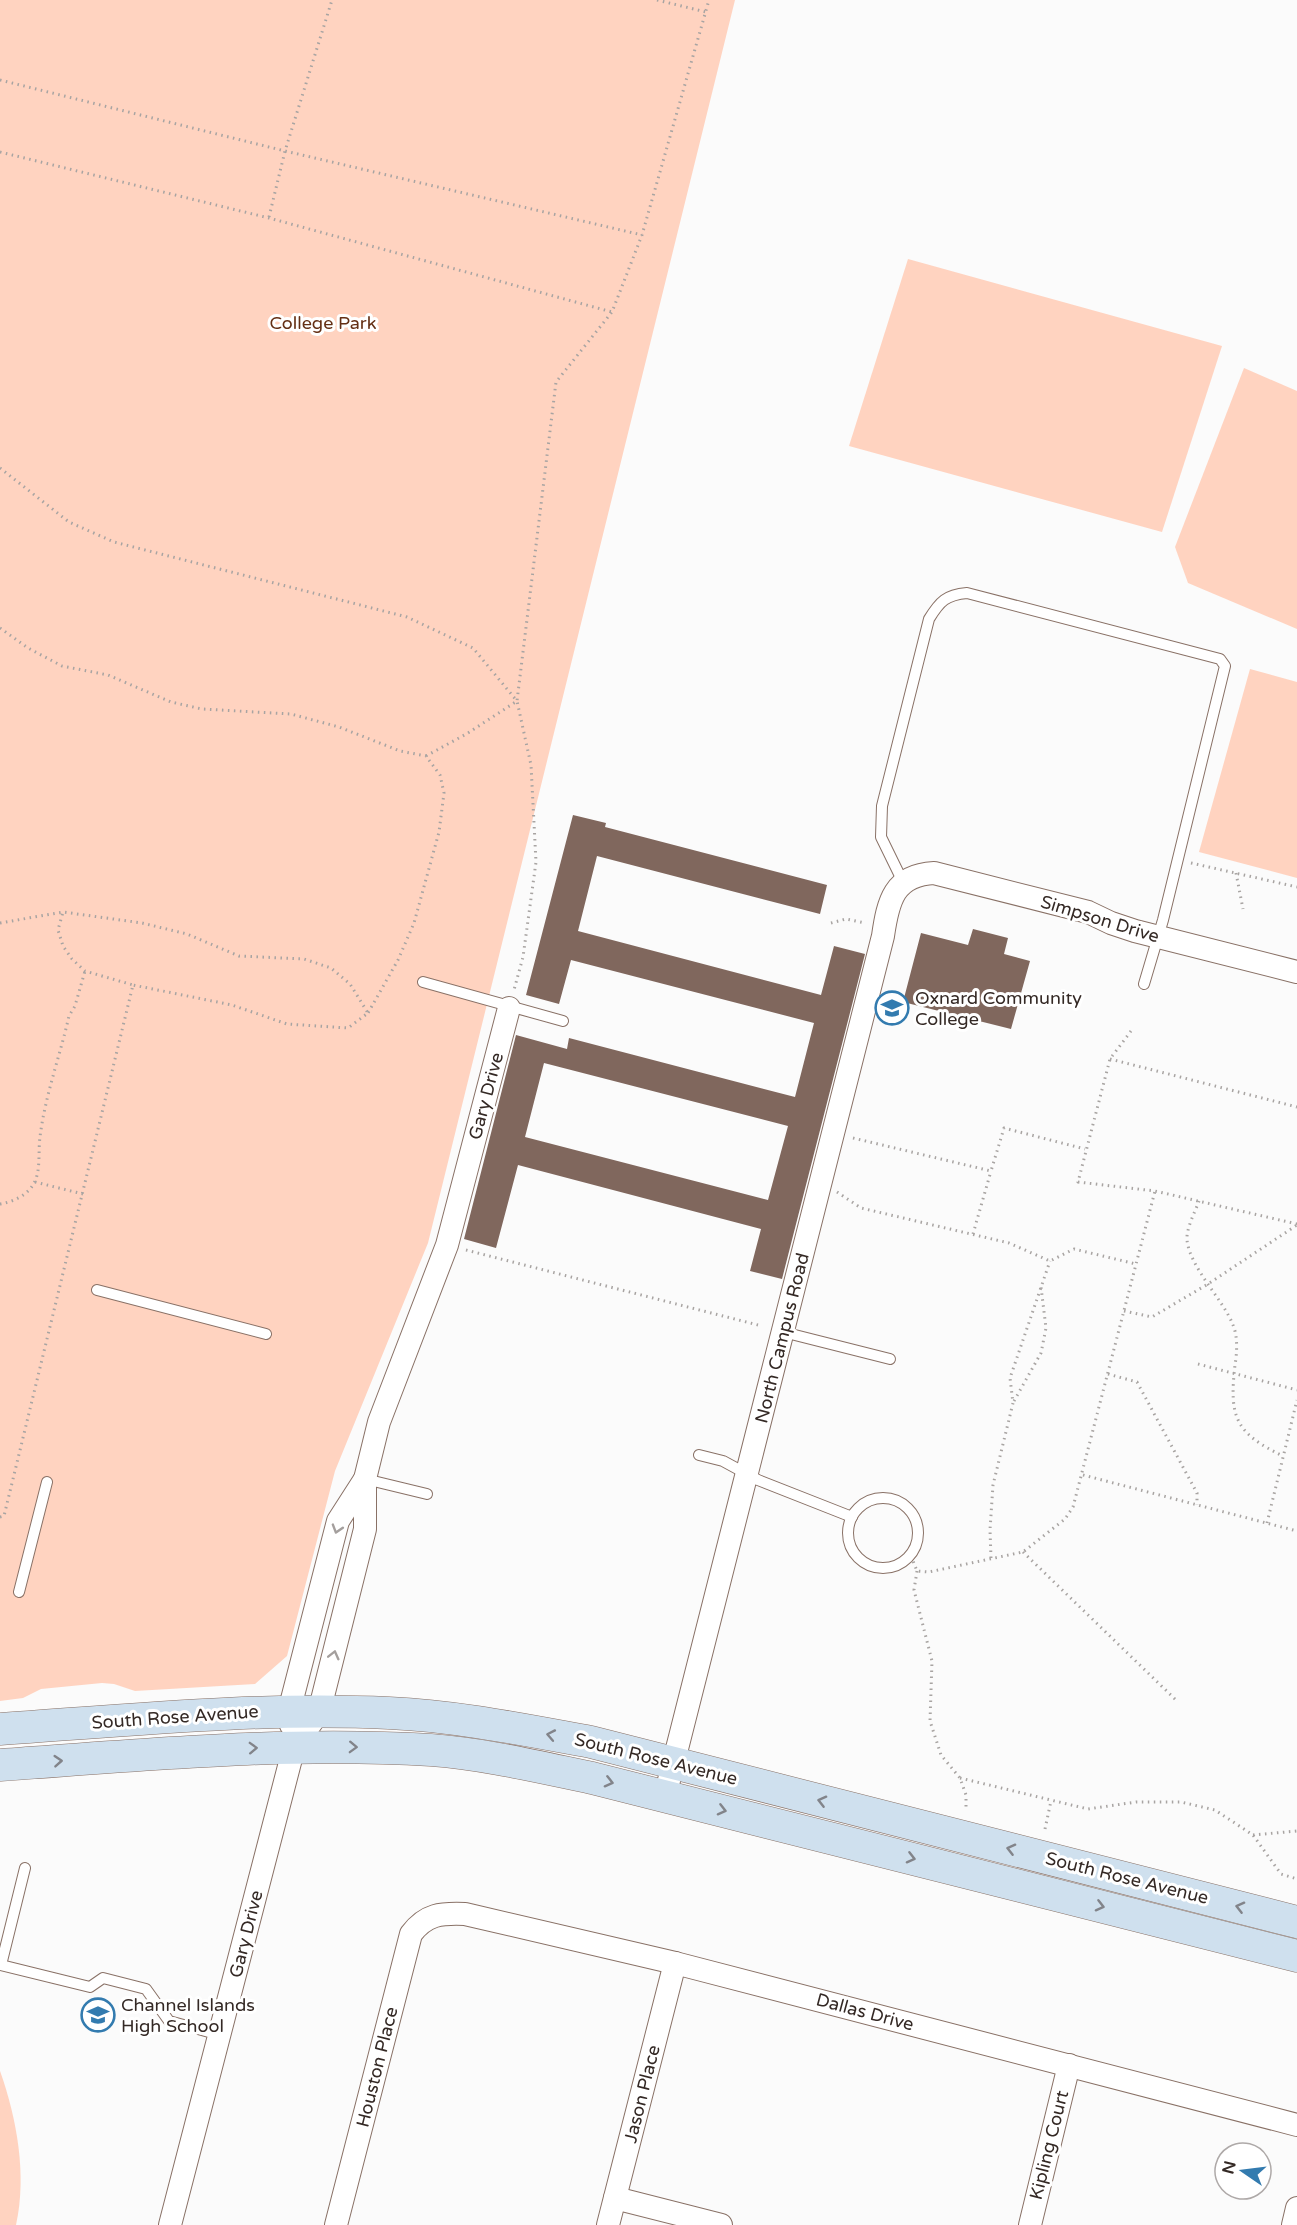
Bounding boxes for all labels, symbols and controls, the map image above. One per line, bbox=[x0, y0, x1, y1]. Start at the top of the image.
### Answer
park label: College Park bbox=[270, 312, 377, 334]
street label: Simpson Drive bbox=[1038, 891, 1162, 947]
place label: Oxnard Community College bbox=[915, 987, 1082, 1030]
school or university icon: Oxnard Community College bbox=[874, 990, 910, 1026]
street label: Gary Drive bbox=[464, 1050, 508, 1142]
street label: North Campus Road bbox=[750, 1251, 814, 1425]
one-way arrow bbox=[332, 1523, 344, 1534]
one-way arrow bbox=[326, 1650, 339, 1660]
street label: South Rose Avenue bbox=[91, 1700, 259, 1734]
street label: South Rose Avenue bbox=[572, 1728, 740, 1790]
one-way arrow bbox=[546, 1729, 556, 1742]
one-way arrow bbox=[248, 1741, 257, 1754]
one-way arrow bbox=[348, 1741, 357, 1753]
one-way arrow bbox=[54, 1755, 63, 1768]
one-way arrow bbox=[603, 1774, 613, 1787]
one-way arrow bbox=[817, 1795, 827, 1808]
one-way arrow bbox=[716, 1803, 726, 1816]
one-way arrow bbox=[1006, 1843, 1016, 1856]
street label: South Rose Avenue bbox=[1043, 1847, 1211, 1909]
one-way arrow bbox=[905, 1851, 915, 1864]
street label: Gary Drive bbox=[225, 1888, 267, 1980]
one-way arrow bbox=[1094, 1899, 1104, 1911]
one-way arrow bbox=[1235, 1902, 1245, 1915]
street label: Dallas Drive bbox=[814, 1988, 916, 2036]
place label: Channel Islands High School bbox=[121, 1994, 255, 2037]
school or university icon: Channel Islands High School bbox=[80, 1997, 116, 2033]
street label: Houston Place bbox=[351, 2004, 403, 2130]
street label: Jason Place bbox=[619, 2043, 665, 2145]
street label: Kipling Court bbox=[1025, 2088, 1073, 2202]
north arrow bbox=[1213, 2141, 1273, 2201]
text: N bbox=[1218, 2159, 1241, 2176]

